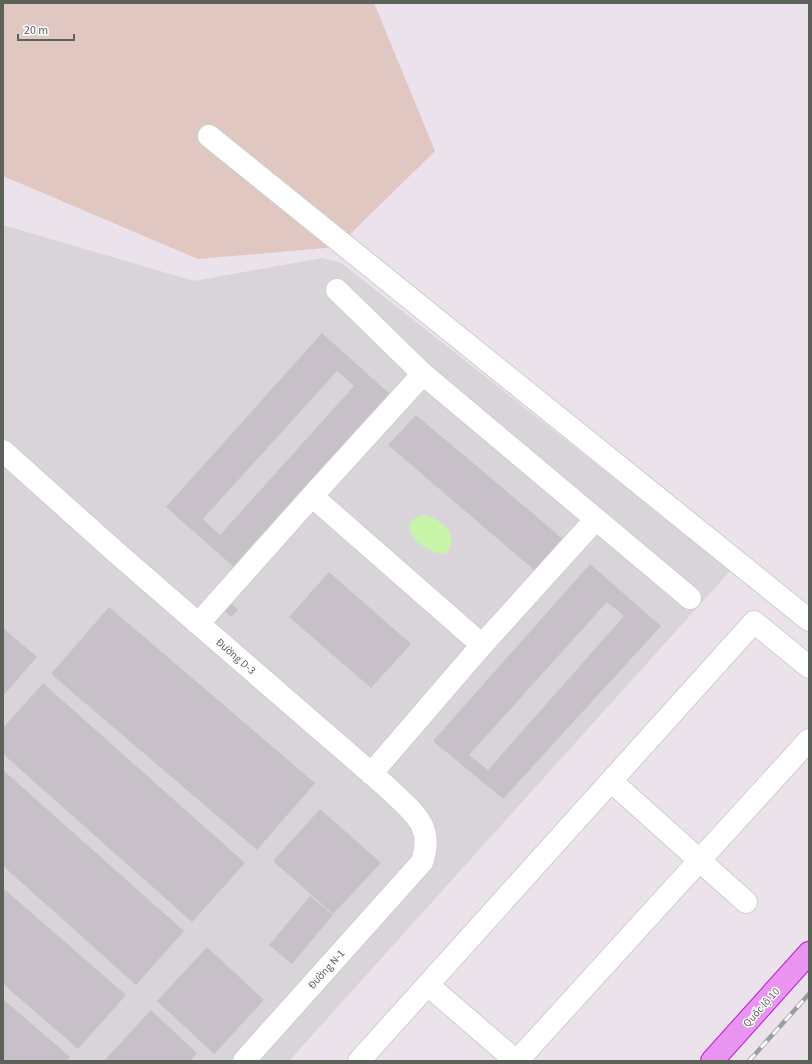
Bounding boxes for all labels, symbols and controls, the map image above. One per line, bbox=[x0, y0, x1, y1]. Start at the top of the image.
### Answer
scale bar bbox=[18, 16, 74, 42]
text: 20 m bbox=[24, 22, 48, 39]
street label: Đường D-3 bbox=[213, 635, 259, 678]
street label: Đường N-1 bbox=[305, 946, 348, 992]
street label: Quốc lộ 10 bbox=[740, 984, 783, 1030]

